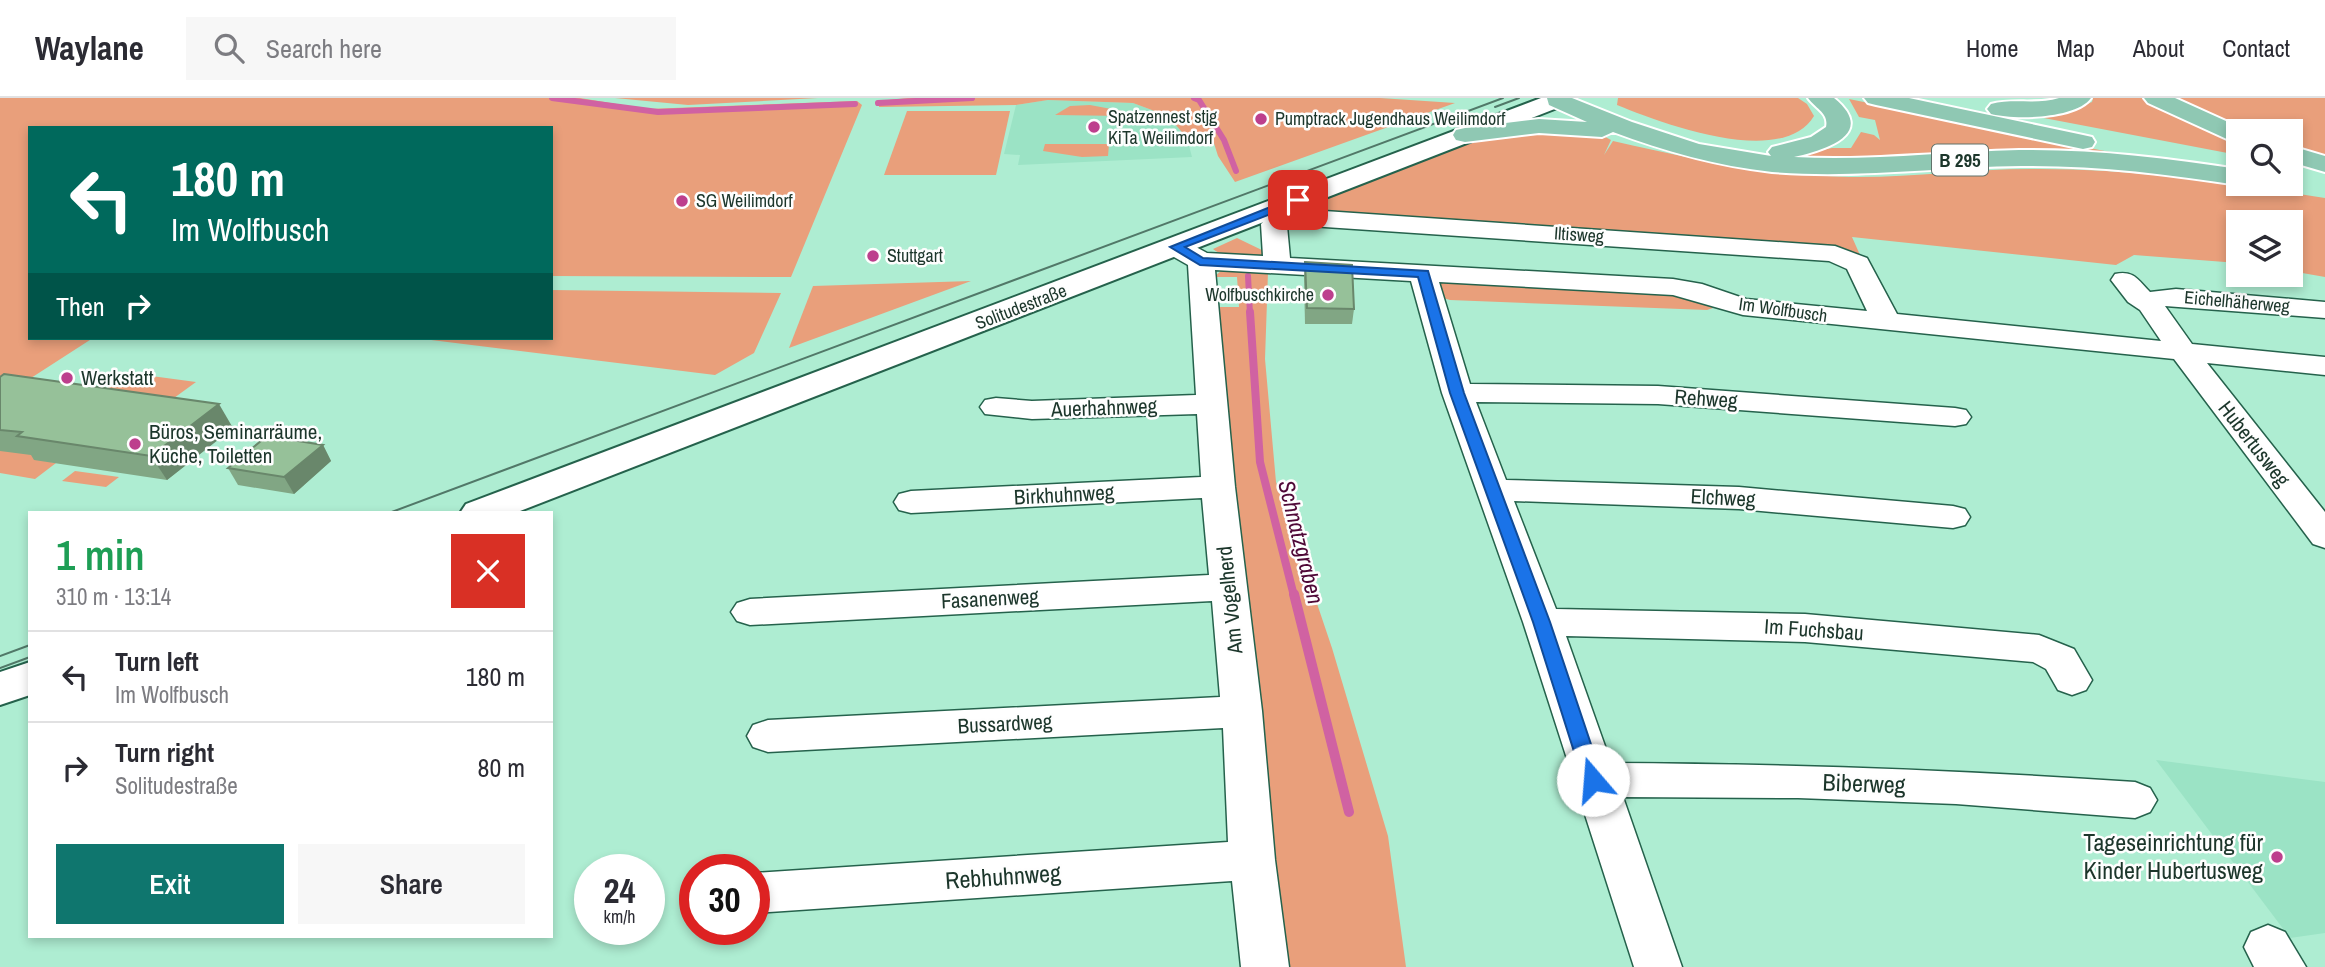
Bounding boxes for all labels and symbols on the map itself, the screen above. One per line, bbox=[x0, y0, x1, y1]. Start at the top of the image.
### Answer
place label: Spatzennest stjg KiTa Weilimdorf bbox=[1108, 104, 1218, 150]
place label: Pumptrack Jugendhaus Weilimdorf bbox=[1275, 106, 1506, 131]
marker: Pumptrack Jugendhaus Weilimdorf bbox=[1253, 111, 1269, 127]
marker: Spatzennest stjg KiTa Weilimdorf bbox=[1086, 119, 1102, 135]
road number: B 295 bbox=[1932, 144, 1988, 176]
pin bbox=[1268, 170, 1328, 230]
place label: SG Weilimdorf bbox=[696, 188, 793, 213]
marker: SG Weilimdorf bbox=[674, 193, 690, 209]
street label: Iltisweg bbox=[1553, 220, 1606, 249]
place label: Stuttgart bbox=[887, 243, 943, 268]
marker: Stuttgart bbox=[865, 248, 881, 264]
street label: Solitudestraße bbox=[972, 278, 1070, 335]
place label: Wolfbuschkirche bbox=[1205, 282, 1314, 307]
street label: Eichelhäherweg bbox=[2183, 284, 2292, 319]
marker: Wolfbuschkirche bbox=[1320, 287, 1336, 303]
street label: Im Wolfbusch bbox=[1737, 291, 1829, 328]
place label: Werkstatt bbox=[81, 363, 154, 392]
marker: Werkstatt bbox=[59, 370, 75, 386]
street label: Rehweg bbox=[1674, 382, 1739, 415]
street label: Auerhahnweg bbox=[1049, 391, 1158, 424]
street label: Hubertusweg bbox=[2212, 395, 2297, 493]
place label: Büros, Seminarräume, Küche, Toiletten bbox=[149, 417, 322, 470]
marker: Büros, Seminarräume, Küche, Toiletten bbox=[127, 436, 143, 452]
street label: Birkhuhnweg bbox=[1013, 477, 1115, 512]
water label: Schnatzgraben bbox=[1271, 477, 1332, 607]
street label: Elchweg bbox=[1690, 481, 1757, 514]
street label: Am Vogelherd bbox=[1209, 545, 1250, 656]
street label: Fasanenweg bbox=[940, 581, 1040, 616]
street label: Im Fuchsbau bbox=[1763, 612, 1865, 647]
street label: Bussardweg bbox=[957, 707, 1053, 740]
position arrow bbox=[1556, 743, 1630, 817]
street label: Biberweg bbox=[1822, 766, 1906, 800]
place label: Tageseinrichtung für Kinder Hubertusweg bbox=[2083, 826, 2263, 886]
marker: Tageseinrichtung für Kinder Hubertusweg bbox=[2269, 849, 2285, 865]
speed limit sign: 30 bbox=[679, 854, 770, 945]
street label: Rebhuhnweg bbox=[944, 856, 1062, 896]

